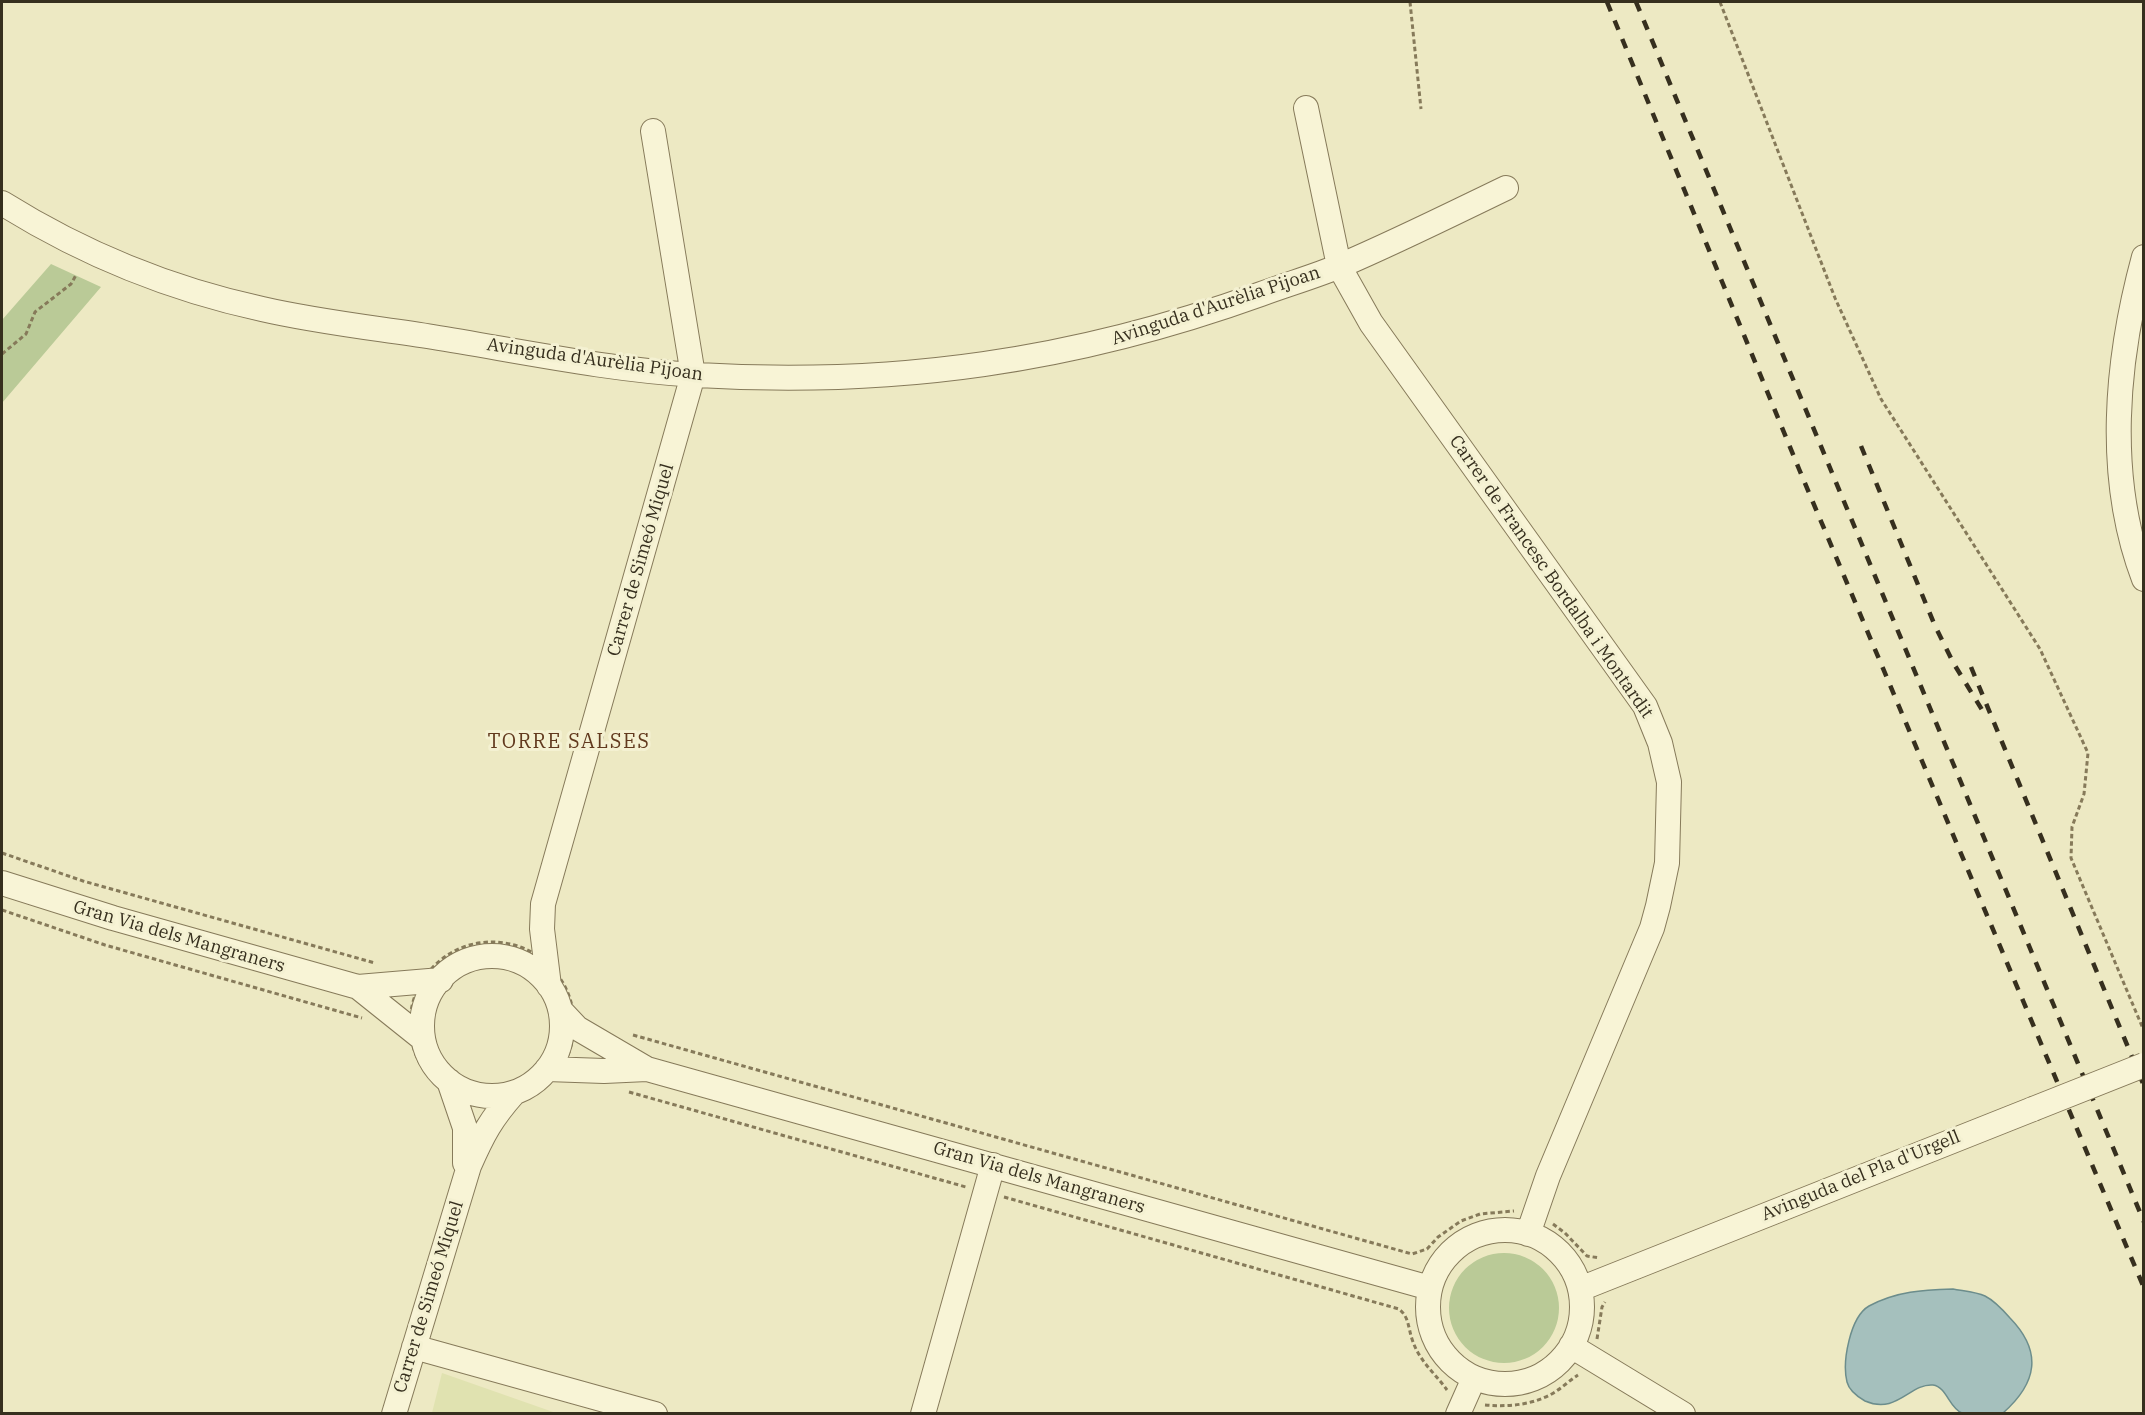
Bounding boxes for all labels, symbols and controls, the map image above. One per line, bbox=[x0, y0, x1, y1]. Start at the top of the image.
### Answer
street label: Avinguda d'Aurèlia Pijoan bbox=[1109, 262, 1323, 350]
street label: Avinguda d'Aurèlia Pijoan bbox=[486, 334, 704, 386]
street label: Carrer de Francesc Bordalba i Montardit bbox=[1444, 431, 1658, 723]
street label: Carrer de Simeó Miquel bbox=[603, 461, 679, 659]
district label: TORRE SALSES bbox=[487, 730, 651, 754]
street label: Gran Via dels Mangraners bbox=[71, 896, 287, 978]
street label: Avinguda del Pla d'Urgell bbox=[1759, 1126, 1963, 1226]
street label: Gran Via dels Mangraners bbox=[931, 1137, 1147, 1219]
street label: Carrer de Simeó Miquel bbox=[390, 1198, 468, 1396]

